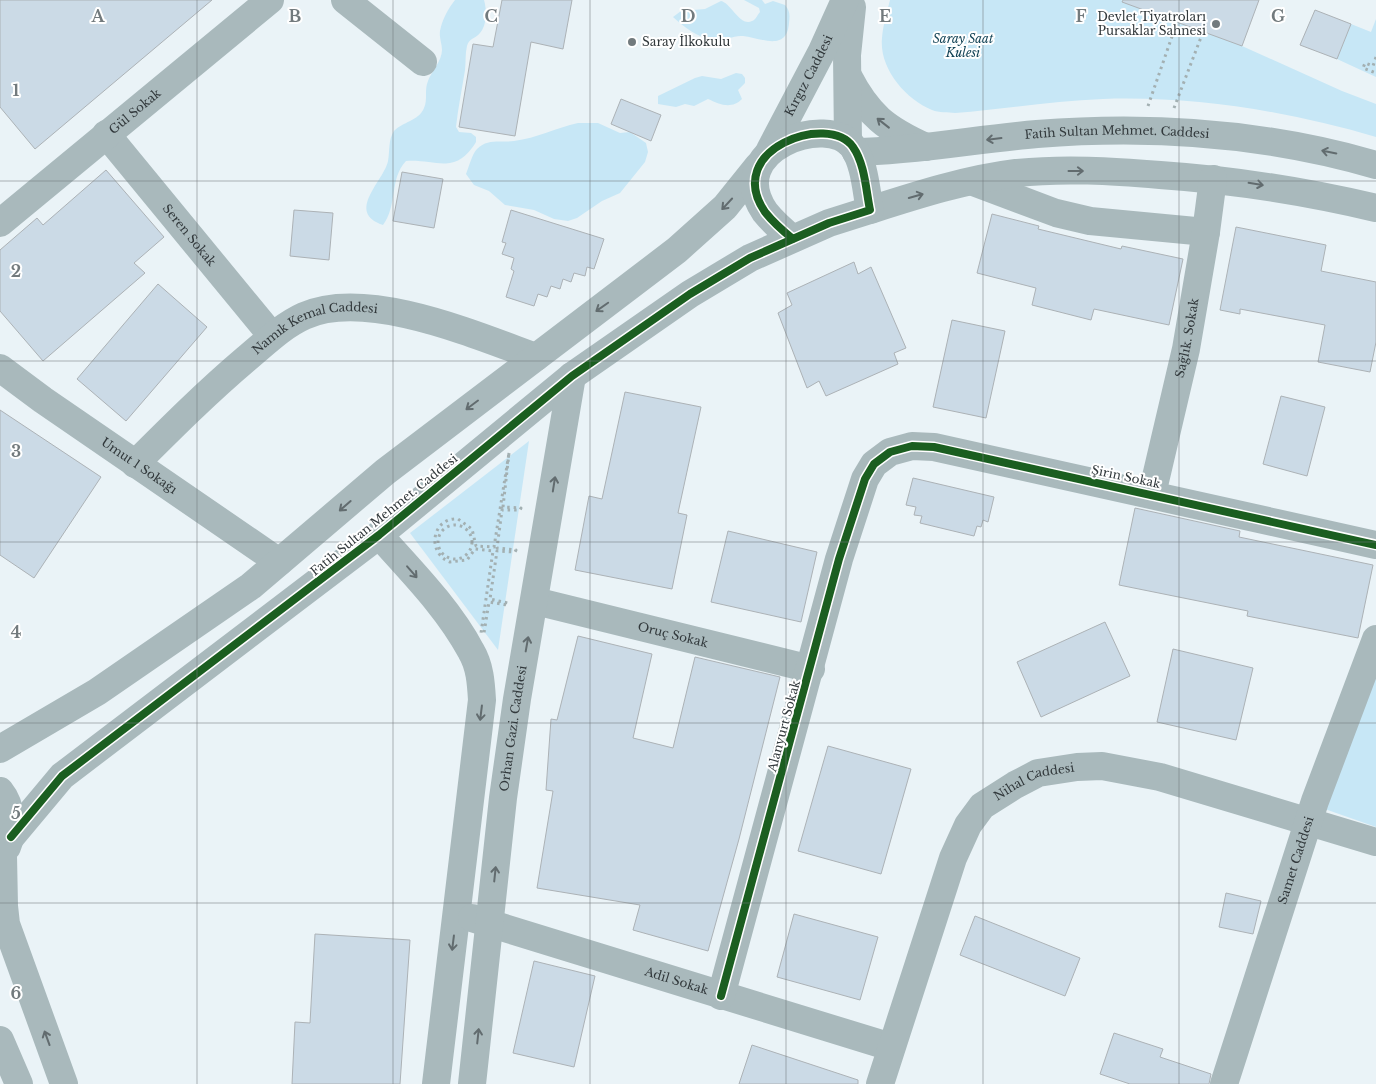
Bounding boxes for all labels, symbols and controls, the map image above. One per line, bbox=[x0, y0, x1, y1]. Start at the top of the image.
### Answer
text: A bbox=[91, 6, 106, 26]
text: B bbox=[289, 6, 302, 26]
text: C bbox=[484, 6, 498, 26]
text: D bbox=[681, 6, 695, 26]
text: E bbox=[879, 6, 891, 26]
text: F bbox=[1075, 6, 1087, 26]
text: G bbox=[1271, 6, 1285, 26]
place label: Devlet Tiyatroları Pursaklar Sahnesi bbox=[1097, 9, 1206, 38]
marker: Devlet Tiyatroları Pursaklar Sahnesi bbox=[1210, 18, 1222, 30]
park label: Saray Saat Kulesi bbox=[933, 31, 994, 60]
street label: Kırgız Caddesi bbox=[781, 32, 835, 119]
place label: Saray İlkokulu bbox=[642, 33, 730, 49]
marker: Saray İlkokulu bbox=[626, 36, 638, 48]
text: 1 bbox=[13, 80, 20, 100]
street label: Gül Sokak bbox=[106, 85, 164, 137]
one-way arrow bbox=[877, 118, 890, 129]
street label: Fatih Sultan Mehmet. Caddesi bbox=[1024, 123, 1210, 142]
one-way arrow bbox=[986, 135, 1002, 145]
one-way arrow bbox=[1321, 147, 1337, 157]
one-way arrow bbox=[1068, 166, 1084, 176]
one-way arrow bbox=[1247, 179, 1263, 189]
one-way arrow bbox=[908, 190, 924, 200]
one-way arrow bbox=[721, 197, 733, 210]
street label: Seren Sokak bbox=[160, 201, 220, 269]
text: 2 bbox=[11, 261, 21, 281]
street label: Sağlık. Sokak bbox=[1172, 296, 1202, 379]
street label: Namık Kemal Caddesi bbox=[249, 299, 379, 357]
one-way arrow bbox=[596, 302, 610, 313]
one-way arrow bbox=[465, 400, 479, 410]
street label: Umut 1 Sokağı bbox=[98, 434, 180, 497]
text: 3 bbox=[11, 441, 21, 461]
street label: Fatih Sultan Mehmet. Caddesi bbox=[307, 451, 460, 579]
street label: Şirin Sokak bbox=[1090, 462, 1163, 491]
one-way arrow bbox=[550, 476, 560, 492]
one-way arrow bbox=[339, 500, 352, 511]
one-way arrow bbox=[406, 565, 418, 578]
street label: Oruç Sokak bbox=[636, 619, 710, 651]
text: 4 bbox=[11, 622, 21, 642]
one-way arrow bbox=[523, 636, 533, 652]
street label: Orhan Gazi. Caddesi bbox=[496, 664, 530, 792]
street label: Alanyurt Sokak bbox=[764, 678, 803, 774]
one-way arrow bbox=[476, 704, 486, 720]
street label: Nihal Caddesi bbox=[991, 760, 1075, 804]
text: 5 bbox=[11, 803, 21, 823]
street label: Samet Caddesi bbox=[1274, 814, 1317, 906]
one-way arrow bbox=[490, 866, 500, 882]
one-way arrow bbox=[448, 935, 458, 951]
street label: Adil Sokak bbox=[642, 963, 711, 998]
text: 6 bbox=[11, 983, 22, 1003]
one-way arrow bbox=[473, 1028, 482, 1044]
one-way arrow bbox=[42, 1031, 51, 1046]

